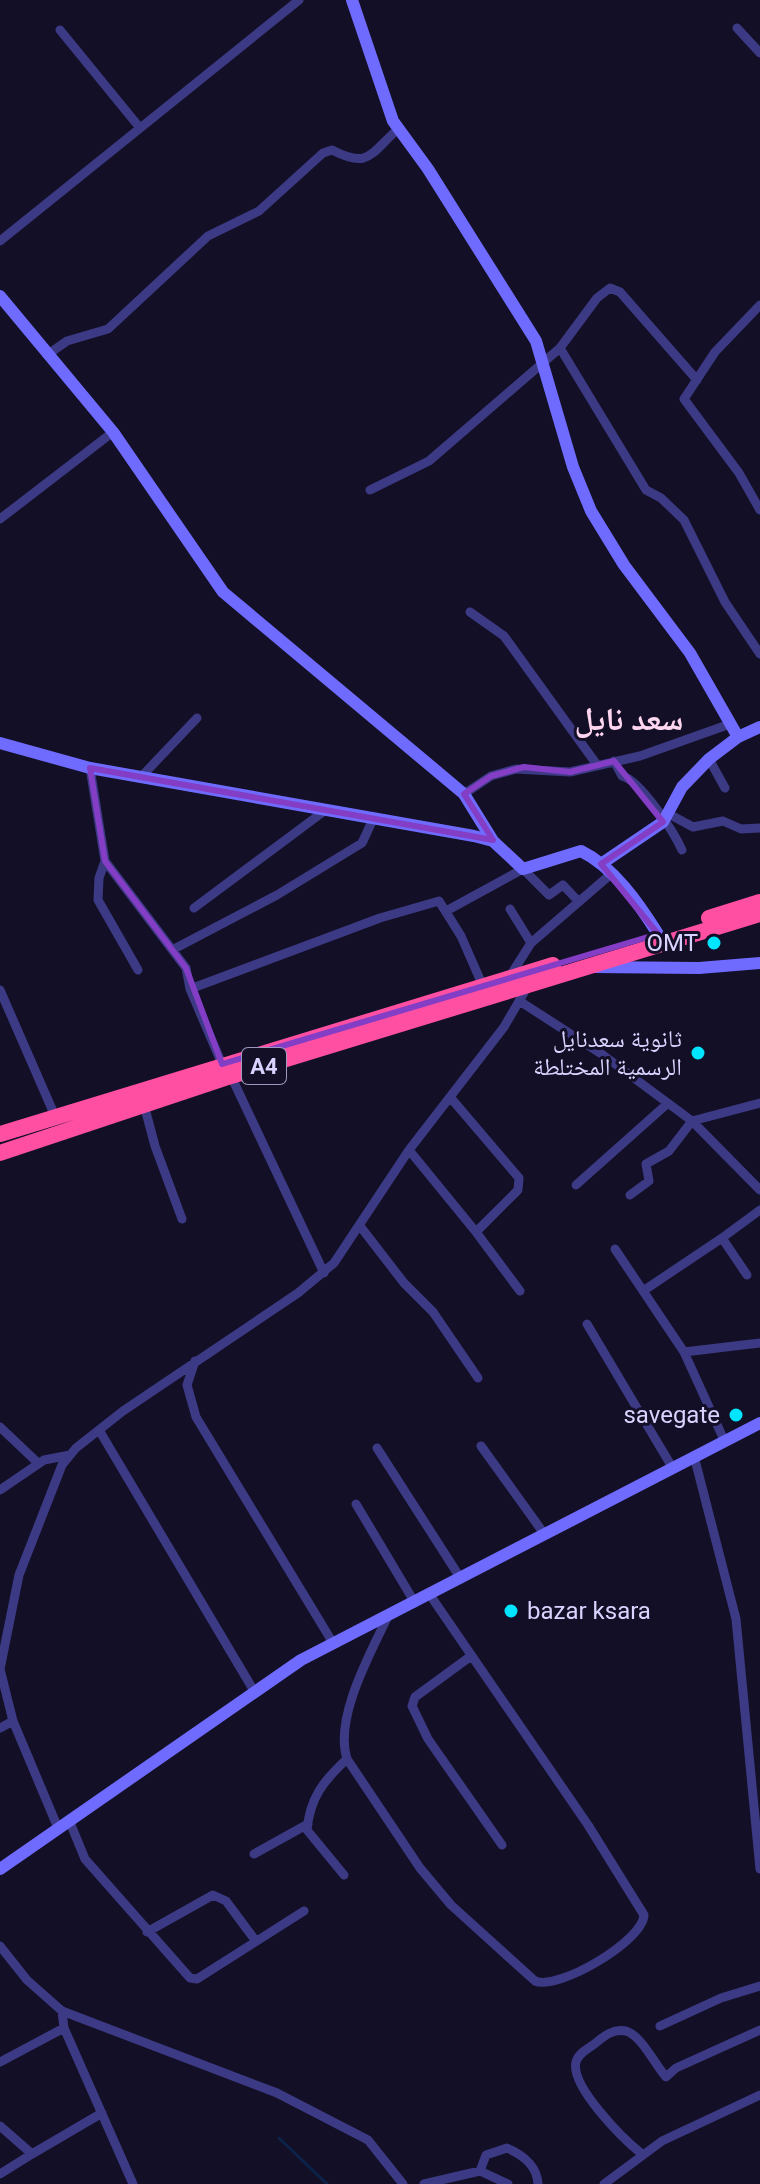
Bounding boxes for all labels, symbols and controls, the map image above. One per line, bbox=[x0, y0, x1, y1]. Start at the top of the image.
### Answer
district label: سعد نايل bbox=[575, 700, 683, 738]
place label: OMT bbox=[647, 929, 698, 957]
marker: OMT bbox=[705, 934, 723, 952]
place label: ثانوية سعدنايل الرسمية المختلطة bbox=[533, 1025, 682, 1081]
marker: ثانوية سعدنايل الرسمية المختلطة bbox=[689, 1044, 707, 1062]
road number: A4 bbox=[242, 1048, 286, 1084]
place label: savegate bbox=[623, 1401, 720, 1429]
marker: savegate bbox=[727, 1406, 745, 1424]
place label: bazar ksara bbox=[527, 1597, 651, 1625]
marker: bazar ksara bbox=[502, 1602, 520, 1620]

